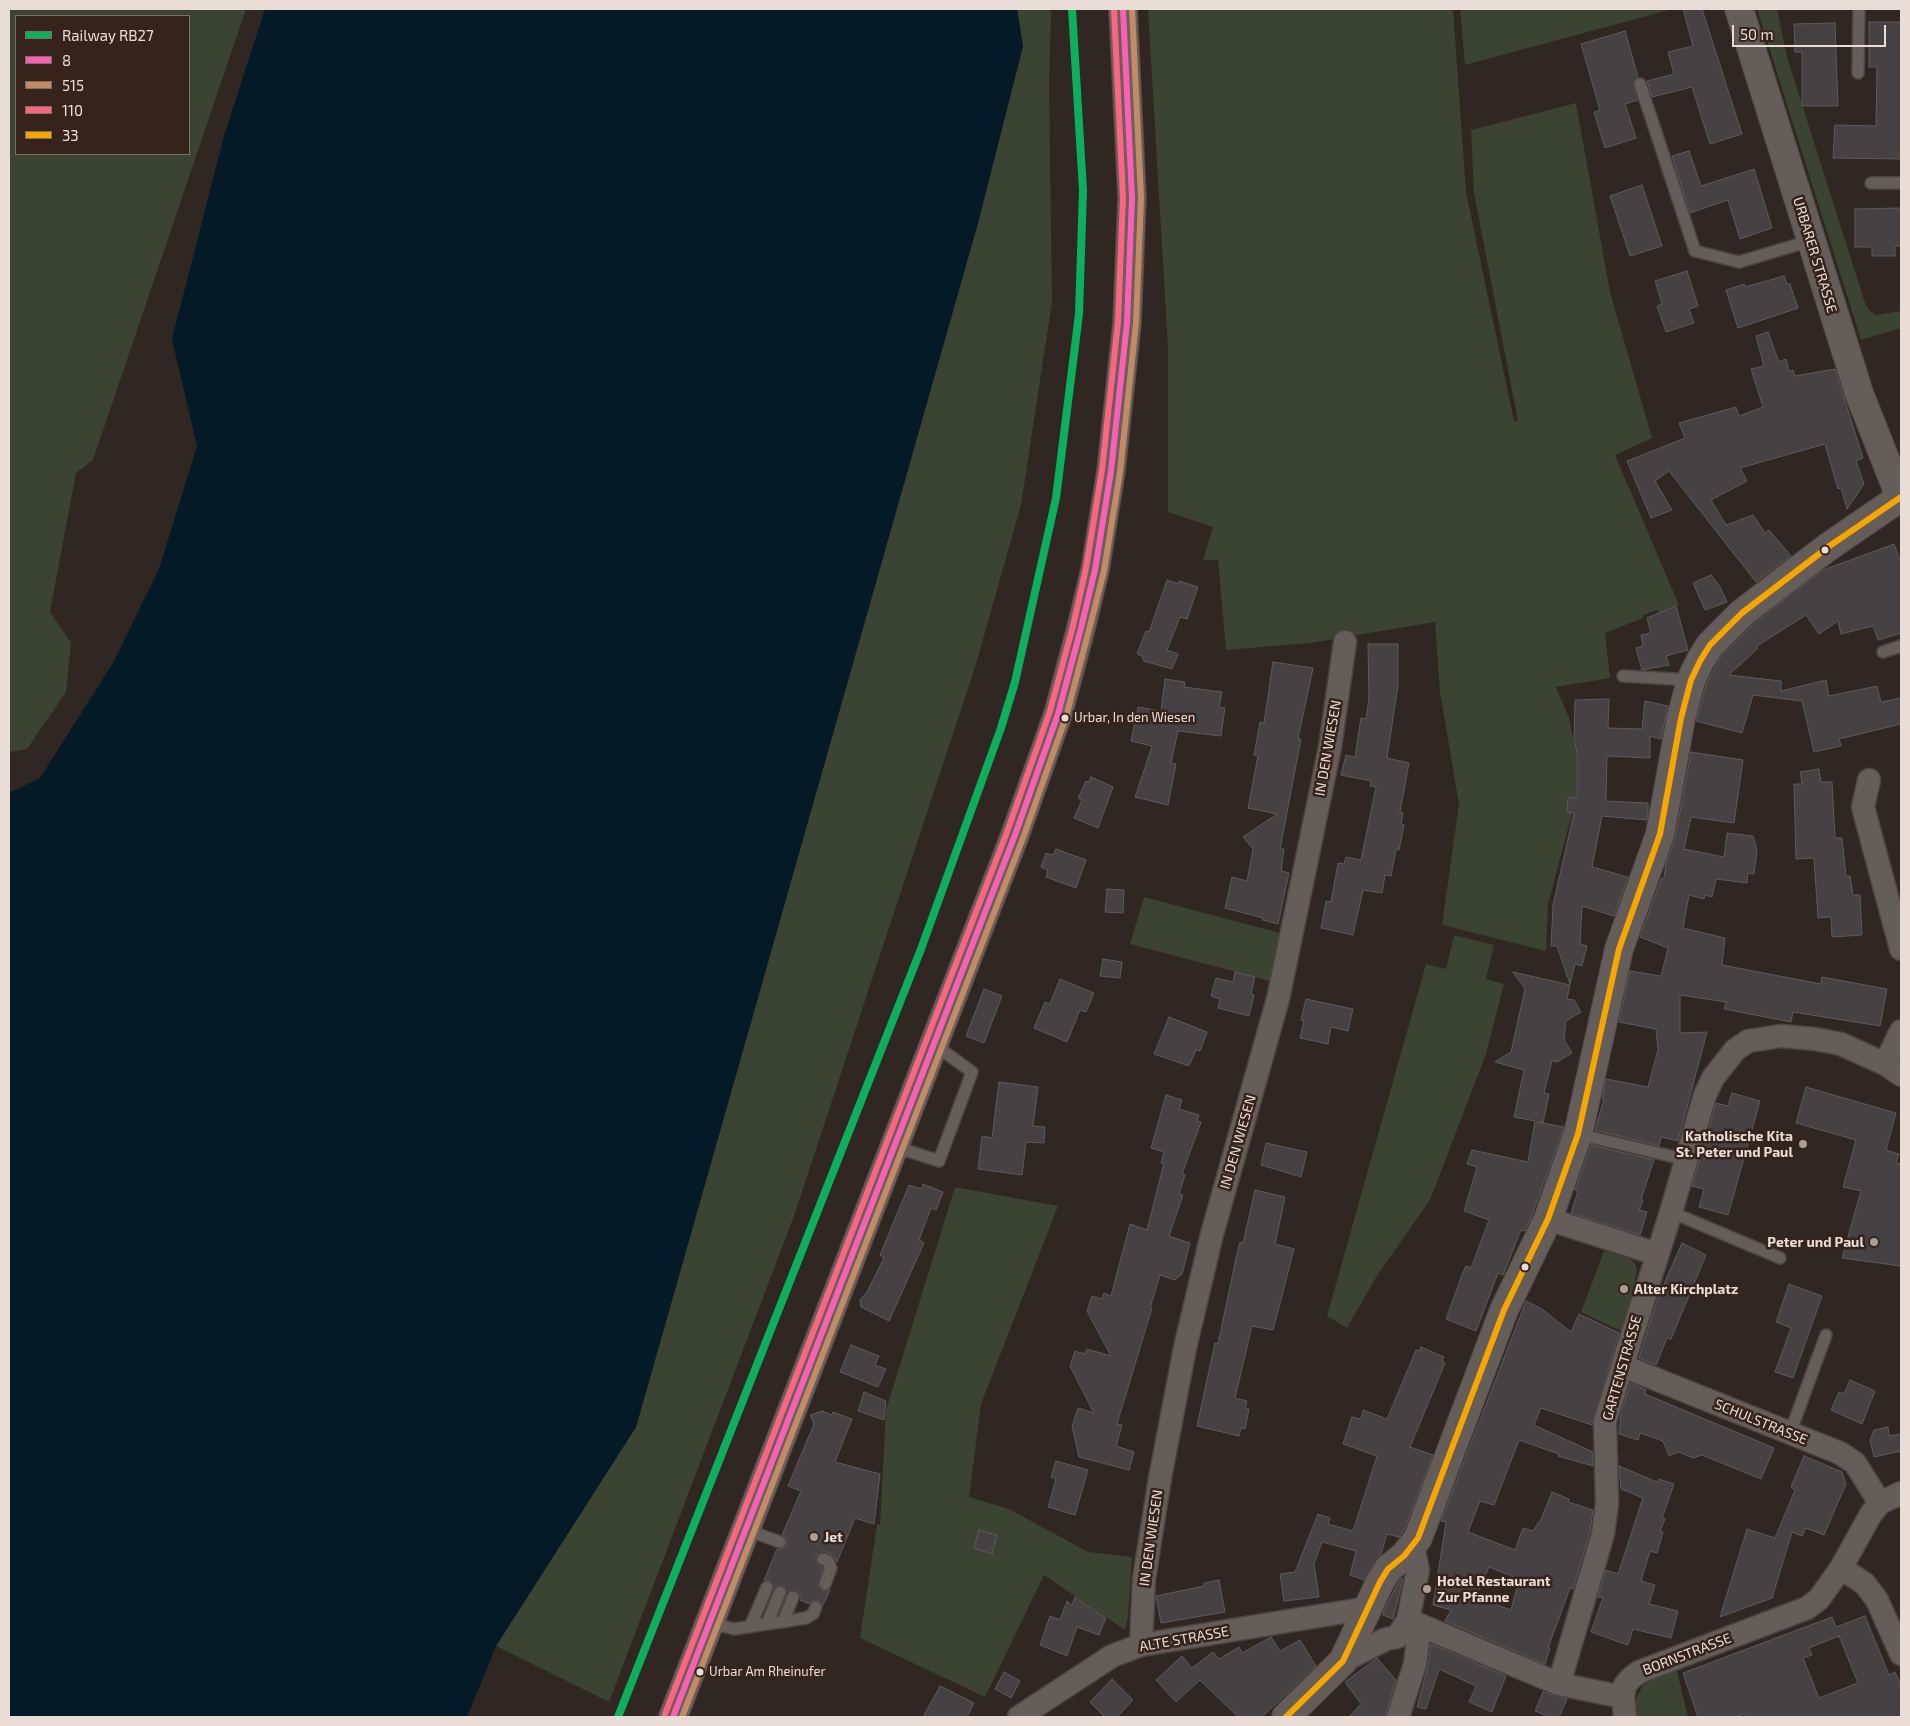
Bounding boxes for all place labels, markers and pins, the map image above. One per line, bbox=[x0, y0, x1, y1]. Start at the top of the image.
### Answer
unlabelled marker bbox=[1820, 545, 1830, 555]
place label: Urbar, In den Wiesen bbox=[1074, 710, 1195, 726]
marker: Urbar, In den Wiesen bbox=[1060, 713, 1070, 723]
place label: Katholische Kita St. Peter und Paul bbox=[1676, 1128, 1793, 1160]
marker: Katholische Kita St. Peter und Paul bbox=[1797, 1138, 1809, 1150]
place label: Peter und Paul bbox=[1767, 1234, 1864, 1250]
marker: Peter und Paul bbox=[1868, 1236, 1880, 1248]
unlabelled marker bbox=[1520, 1262, 1530, 1272]
place label: Alter Kirchplatz bbox=[1634, 1281, 1738, 1297]
marker: Alter Kirchplatz bbox=[1618, 1283, 1630, 1295]
place label: Jet bbox=[824, 1529, 843, 1545]
marker: Jet bbox=[808, 1531, 820, 1543]
place label: Hotel Restaurant Zur Pfanne bbox=[1437, 1573, 1551, 1605]
marker: Hotel Restaurant Zur Pfanne bbox=[1421, 1583, 1433, 1595]
place label: Urbar Am Rheinufer bbox=[709, 1664, 826, 1680]
marker: Urbar Am Rheinufer bbox=[695, 1667, 705, 1677]

